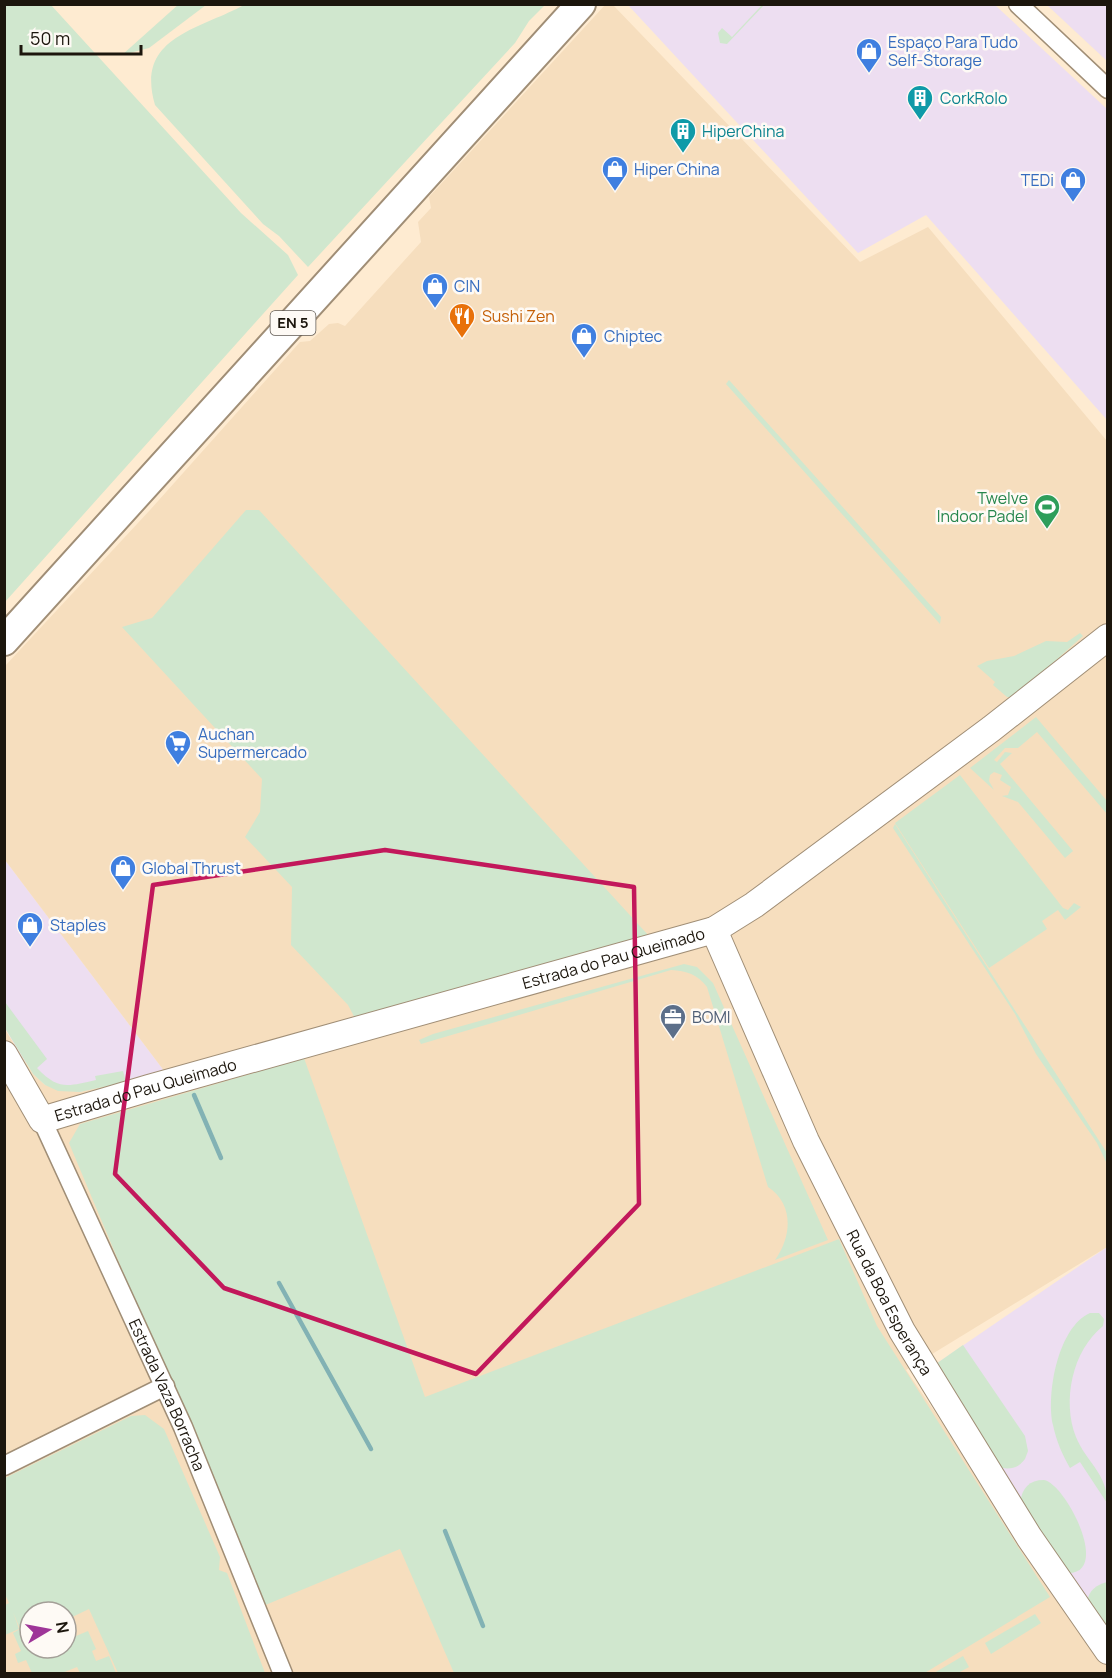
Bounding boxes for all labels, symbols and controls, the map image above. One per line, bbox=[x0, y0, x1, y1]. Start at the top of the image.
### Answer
scale bar bbox=[21, 18, 141, 56]
text: 50 m bbox=[30, 26, 70, 50]
place label: Espaço Para Tudo Self-Storage bbox=[888, 31, 1018, 71]
shop icon: Espaço Para Tudo Self-Storage bbox=[854, 36, 884, 74]
building icon: CorkRolo bbox=[905, 83, 935, 121]
place label: CorkRolo bbox=[940, 87, 1007, 109]
building icon: HiperChina bbox=[668, 116, 698, 154]
place label: HiperChina bbox=[702, 120, 784, 142]
shop icon: Hiper China bbox=[600, 154, 630, 192]
place label: Hiper China bbox=[634, 158, 720, 180]
shop icon: TEDi bbox=[1058, 165, 1088, 203]
place label: TEDi bbox=[1021, 169, 1054, 191]
shop icon: CIN bbox=[420, 271, 450, 309]
place label: CIN bbox=[454, 275, 480, 297]
restaurant icon: Sushi Zen bbox=[447, 301, 477, 339]
place label: Sushi Zen bbox=[482, 305, 555, 327]
road number: EN 5 bbox=[270, 311, 316, 335]
shop icon: Chiptec bbox=[569, 321, 599, 359]
place label: Chiptec bbox=[604, 325, 663, 347]
place label: Twelve Indoor Padel bbox=[937, 487, 1028, 527]
sports icon: Twelve Indoor Padel bbox=[1032, 492, 1062, 530]
place label: Auchan Supermercado bbox=[198, 723, 307, 763]
supermarket icon: Auchan Supermercado bbox=[163, 728, 193, 766]
shop icon: Global Thrust bbox=[108, 853, 138, 891]
place label: Global Thrust bbox=[142, 857, 241, 879]
shop icon: Staples bbox=[15, 910, 45, 948]
place label: Staples bbox=[50, 914, 106, 936]
street label: Estrada do Pau Queimado bbox=[520, 922, 707, 994]
office icon: BOMI bbox=[658, 1002, 688, 1040]
place label: BOMI bbox=[692, 1006, 731, 1028]
street label: Estrada do Pau Queimado bbox=[52, 1053, 239, 1127]
street label: Rua da Boa Esperança bbox=[842, 1226, 938, 1380]
street label: Estrada Vaza Borracha bbox=[124, 1315, 211, 1474]
north arrow bbox=[18, 1600, 78, 1660]
text: N bbox=[51, 1620, 75, 1635]

